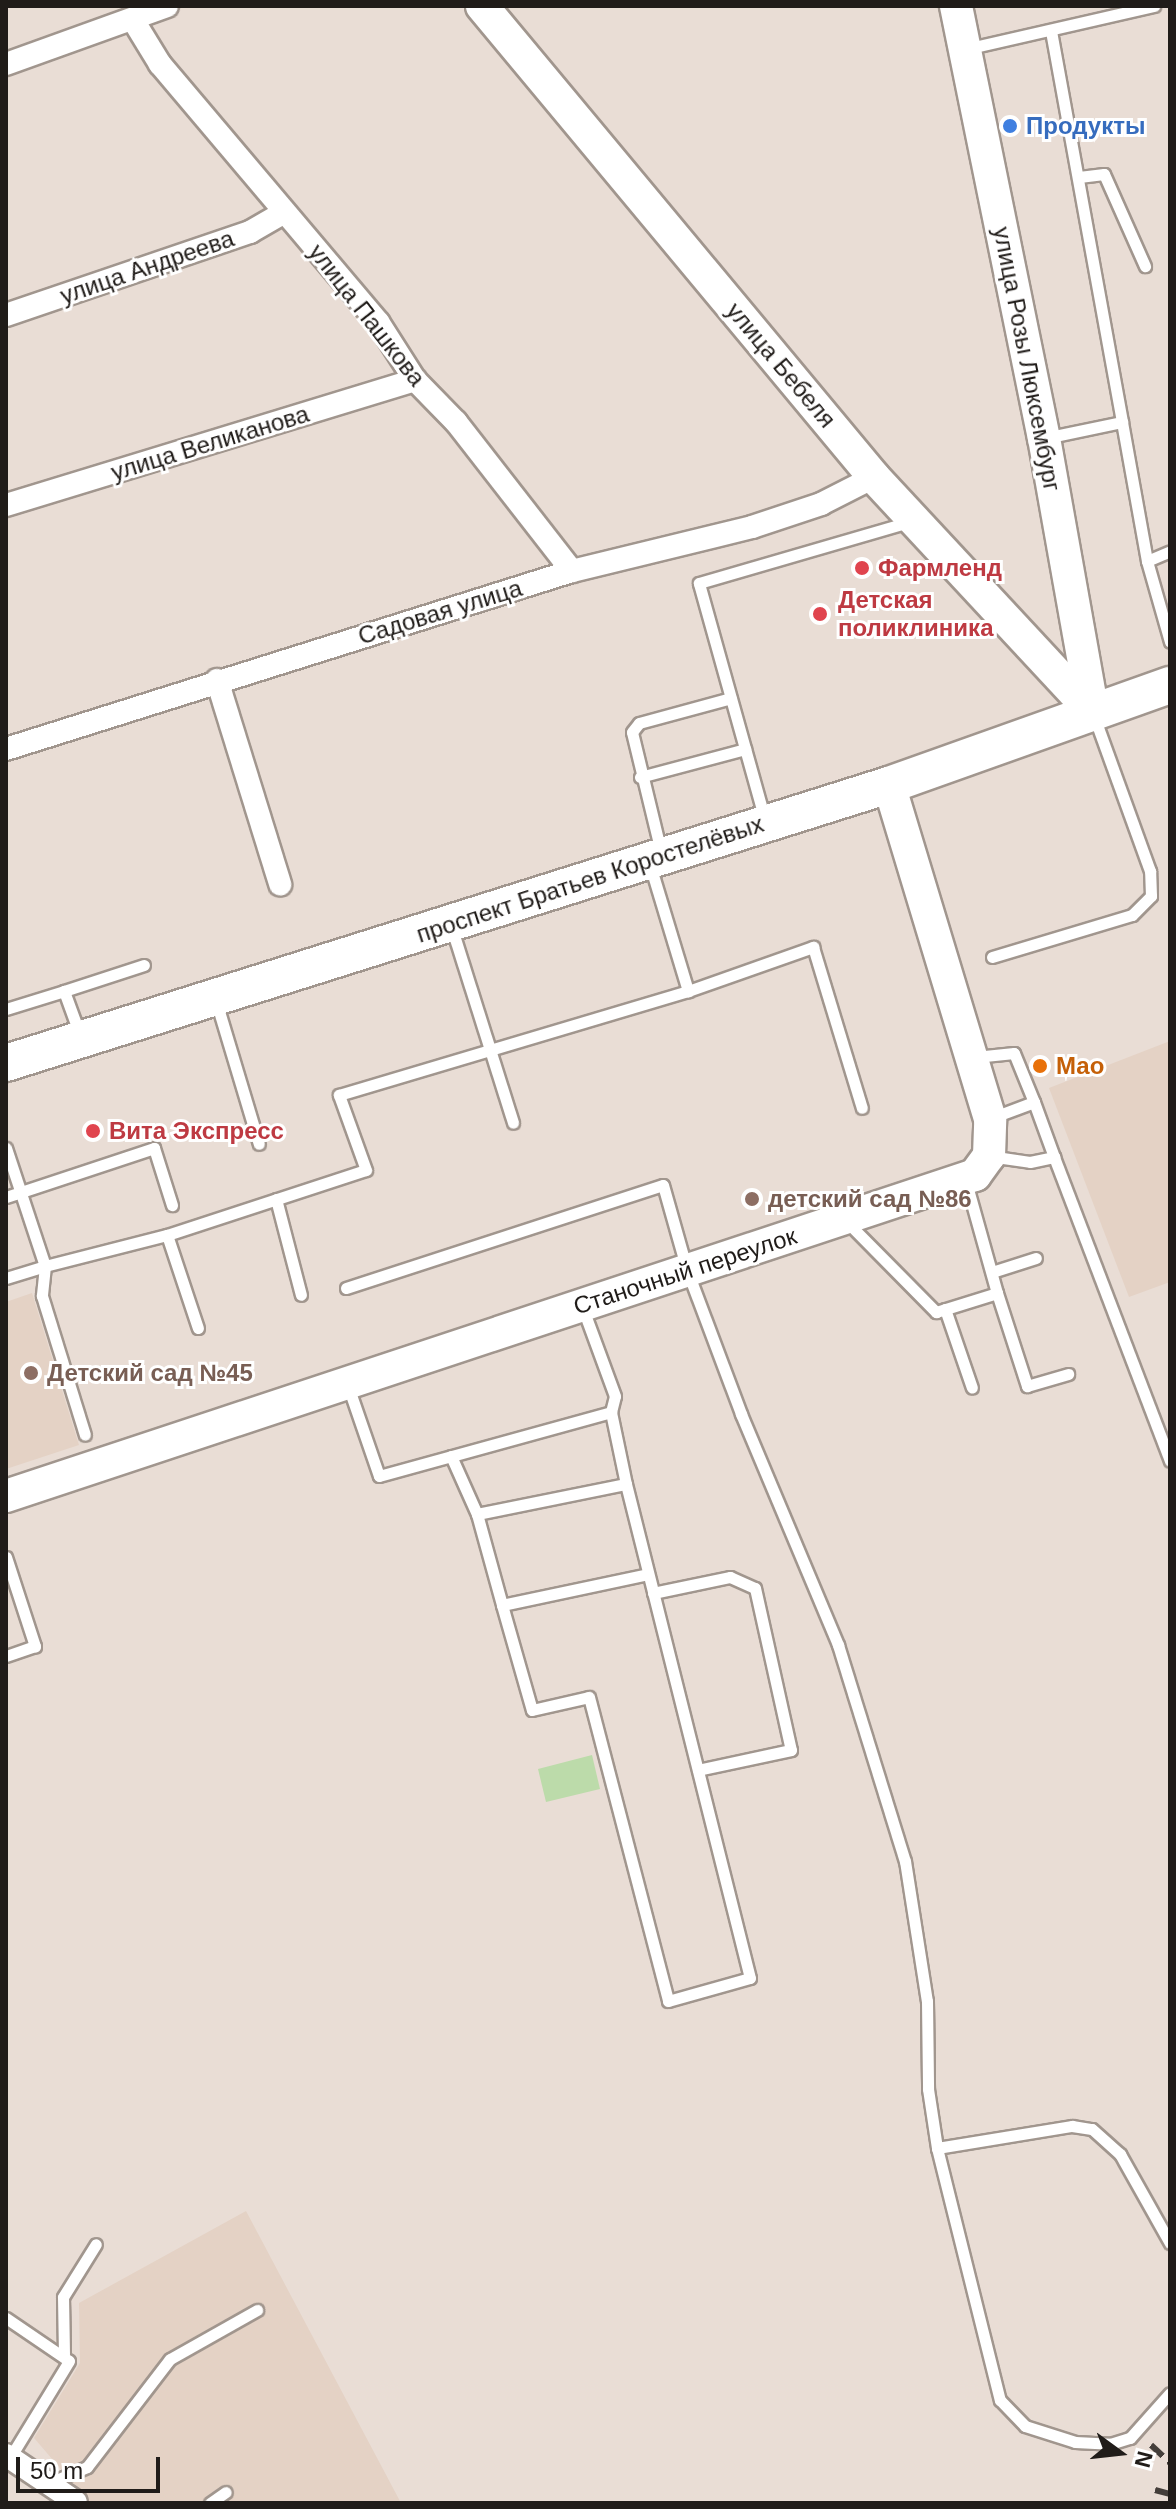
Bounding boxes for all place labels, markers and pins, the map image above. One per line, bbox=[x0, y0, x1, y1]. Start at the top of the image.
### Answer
place label: Продукты bbox=[1026, 112, 1145, 140]
marker: Продукты bbox=[1001, 117, 1019, 135]
place label: Фармленд bbox=[878, 554, 1002, 582]
marker: Фармленд bbox=[853, 559, 871, 577]
place label: Детская поликлиника bbox=[838, 586, 993, 642]
marker: Детская поликлиника bbox=[809, 603, 831, 625]
place label: Мао bbox=[1056, 1052, 1104, 1080]
marker: Мао bbox=[1031, 1057, 1049, 1075]
place label: Вита Экспресс bbox=[109, 1117, 284, 1145]
marker: Вита Экспресс bbox=[84, 1122, 102, 1140]
place label: детский сад №86 bbox=[768, 1185, 972, 1213]
marker: детский сад №86 bbox=[743, 1190, 761, 1208]
place label: Детский сад №45 bbox=[47, 1359, 253, 1387]
marker: Детский сад №45 bbox=[22, 1364, 40, 1382]

